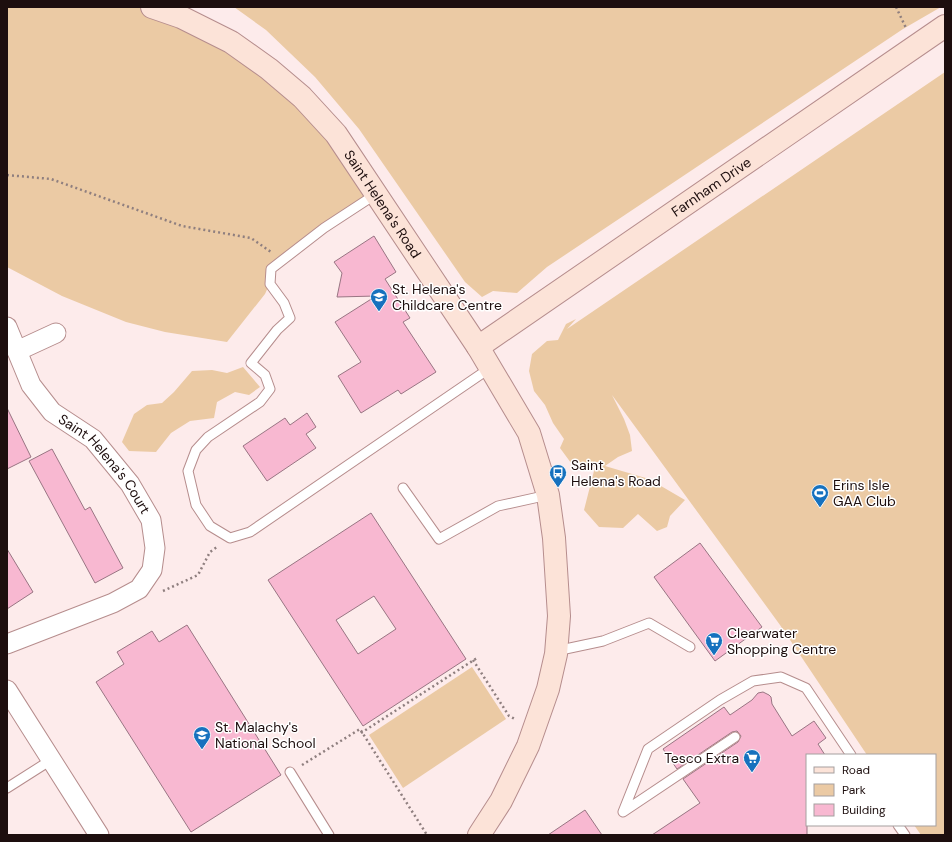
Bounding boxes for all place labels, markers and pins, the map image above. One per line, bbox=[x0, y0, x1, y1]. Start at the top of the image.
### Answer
place label: St. Helena's Childcare Centre bbox=[392, 280, 502, 314]
school or university icon: St. Helena's Childcare Centre bbox=[369, 287, 389, 312]
place label: Saint Helena's Road bbox=[571, 456, 661, 490]
bus stop icon: Saint Helena's Road bbox=[548, 463, 568, 488]
place label: Erins Isle GAA Club bbox=[833, 476, 896, 510]
sports icon: Erins Isle GAA Club bbox=[810, 483, 830, 508]
place label: Clearwater Shopping Centre bbox=[727, 624, 836, 658]
supermarket icon: Clearwater Shopping Centre bbox=[704, 631, 724, 656]
place label: St. Malachy's National School bbox=[215, 718, 316, 752]
school or university icon: St. Malachy's National School bbox=[192, 725, 212, 750]
supermarket icon: Tesco Extra bbox=[742, 748, 762, 773]
place label: Tesco Extra bbox=[664, 749, 739, 767]

